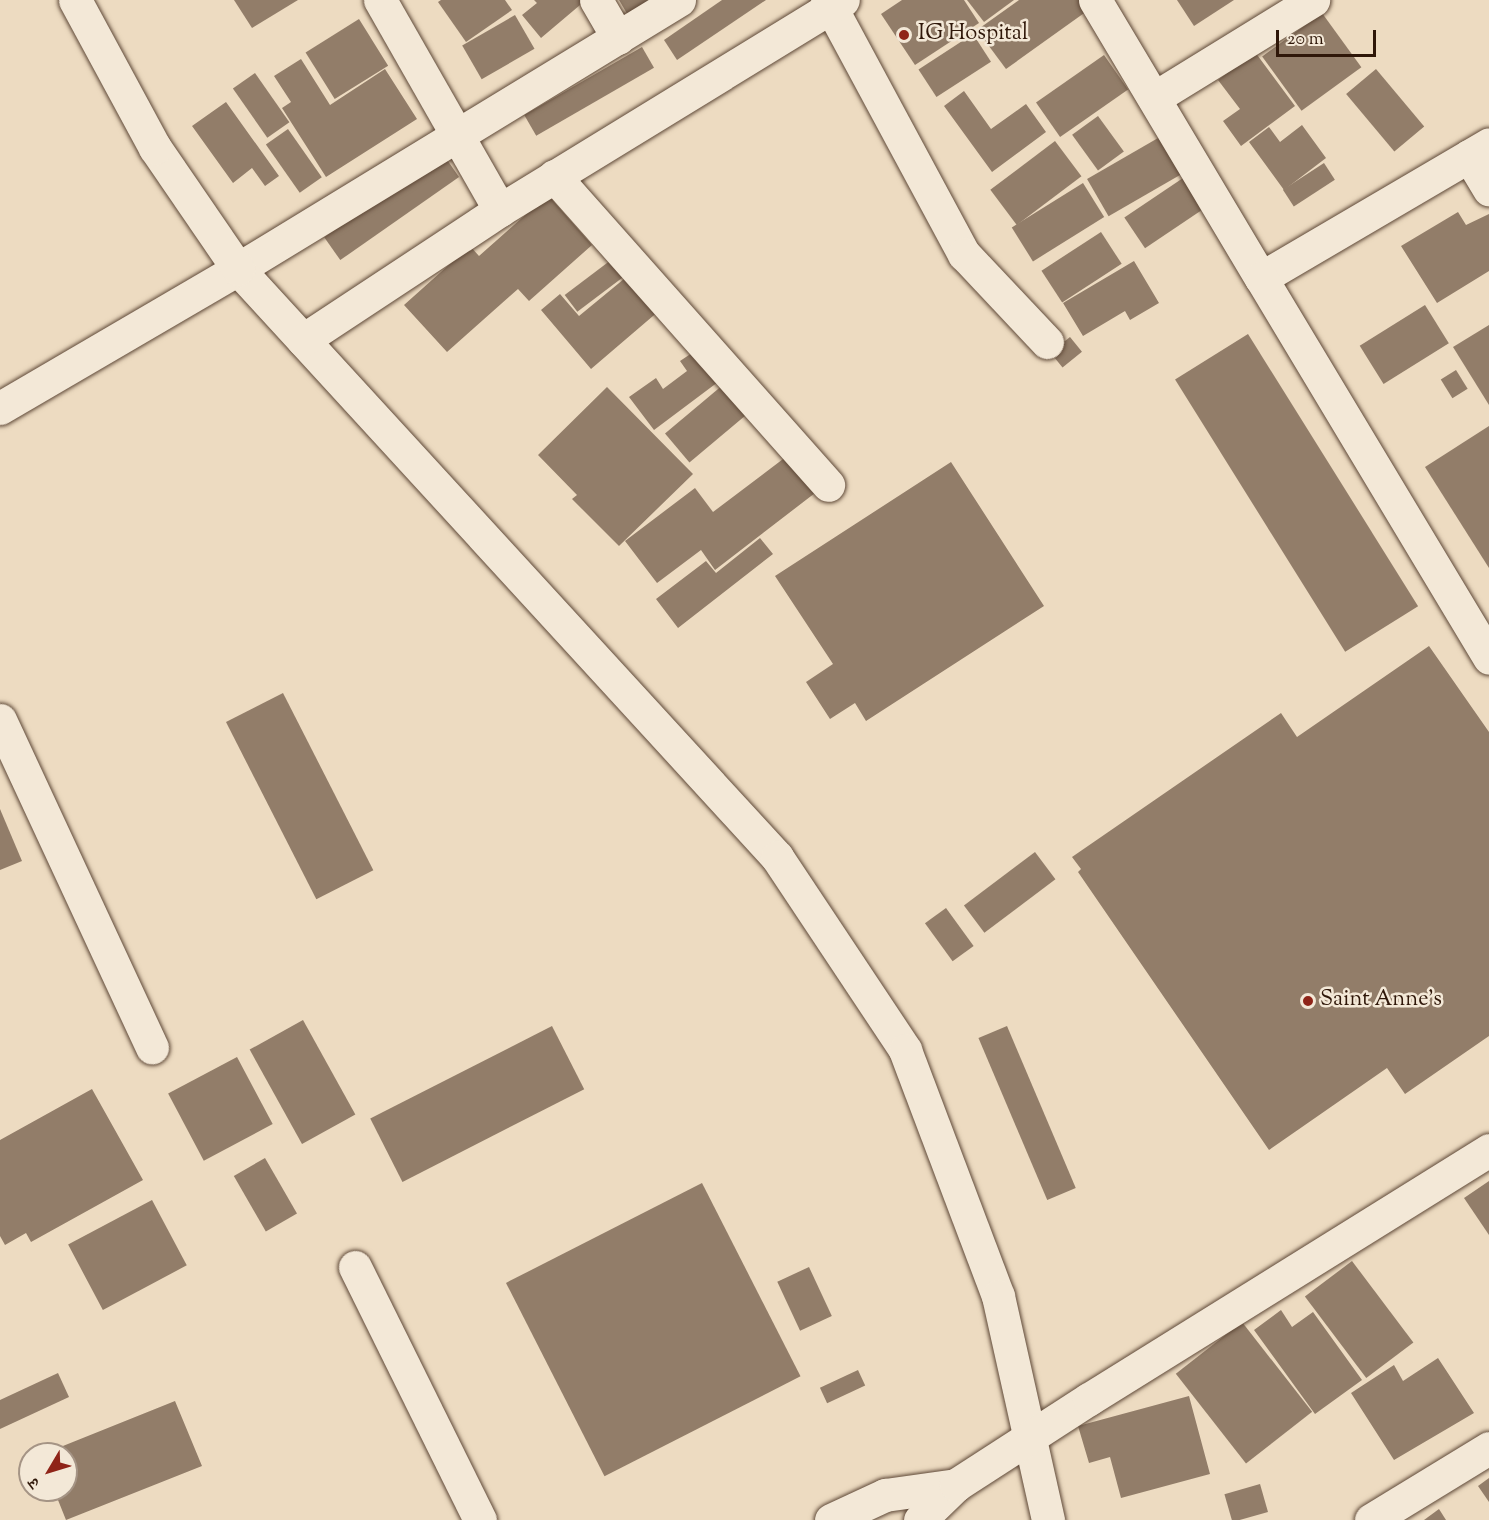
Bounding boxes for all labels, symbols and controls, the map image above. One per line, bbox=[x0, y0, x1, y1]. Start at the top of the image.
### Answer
scale bar bbox=[1279, 18, 1380, 56]
place label: IG Hospital bbox=[918, 22, 1028, 48]
marker: IG Hospital bbox=[895, 26, 913, 44]
text: 20 m bbox=[1287, 27, 1324, 53]
place label: Saint Anne's bbox=[1320, 988, 1442, 1014]
marker: Saint Anne's bbox=[1301, 994, 1315, 1008]
north arrow bbox=[18, 1442, 78, 1502]
text: उ bbox=[23, 1472, 47, 1492]

